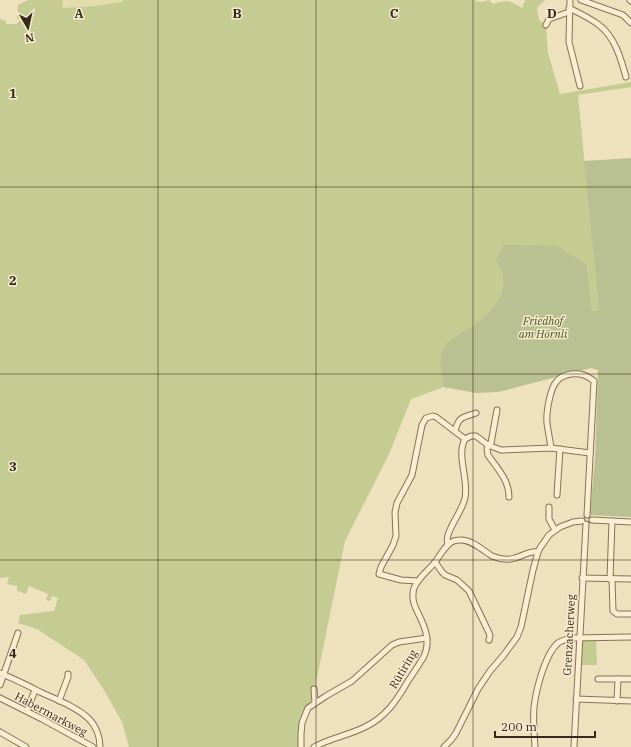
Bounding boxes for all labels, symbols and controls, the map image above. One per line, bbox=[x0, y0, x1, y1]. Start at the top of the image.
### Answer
text: A bbox=[74, 5, 84, 22]
text: B bbox=[232, 5, 242, 22]
text: C bbox=[390, 5, 399, 22]
text: D bbox=[547, 5, 557, 22]
north arrow bbox=[8, 8, 48, 48]
text: N bbox=[24, 30, 35, 46]
text: 1 bbox=[9, 85, 17, 102]
text: 2 bbox=[9, 272, 17, 289]
park label: Friedhof am Hörnli bbox=[519, 314, 568, 341]
text: 3 bbox=[9, 458, 17, 475]
street label: Grenzacherweg bbox=[560, 594, 578, 676]
text: 4 bbox=[9, 645, 17, 662]
street label: Rütiring bbox=[386, 647, 420, 691]
street label: Habermarkweg bbox=[12, 689, 90, 739]
scale bar bbox=[495, 713, 595, 739]
text: 200 m bbox=[501, 719, 537, 734]

